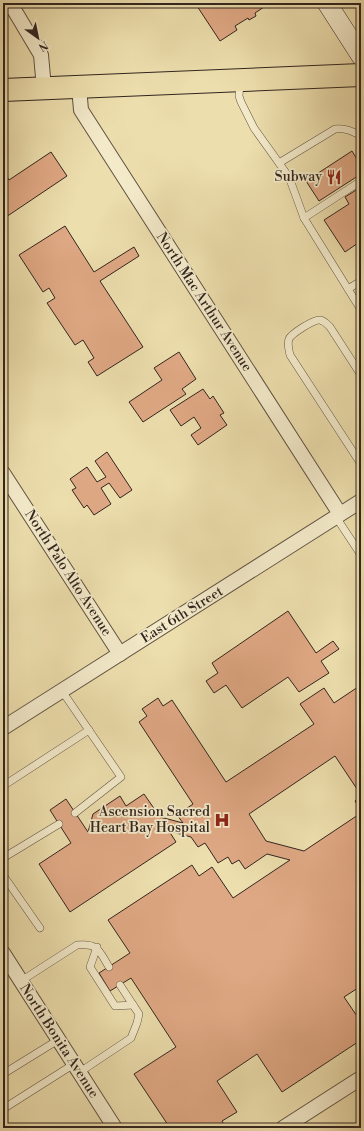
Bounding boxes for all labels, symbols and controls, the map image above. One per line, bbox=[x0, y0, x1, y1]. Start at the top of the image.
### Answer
north arrow bbox=[18, 18, 58, 58]
text: N bbox=[35, 37, 50, 54]
place label: Subway bbox=[275, 168, 322, 186]
restaurant icon: Subway bbox=[325, 168, 343, 186]
street label: North Mac Arthur Avenue bbox=[152, 229, 256, 375]
street label: North Palo Alto Avenue bbox=[20, 506, 116, 640]
street label: East 6th Street bbox=[137, 583, 227, 647]
place label: Ascension Sacred Heart Bay Hospital bbox=[90, 803, 210, 837]
hospital icon: Ascension Sacred Heart Bay Hospital bbox=[213, 811, 231, 829]
street label: North Bonita Avenue bbox=[15, 980, 103, 1102]

